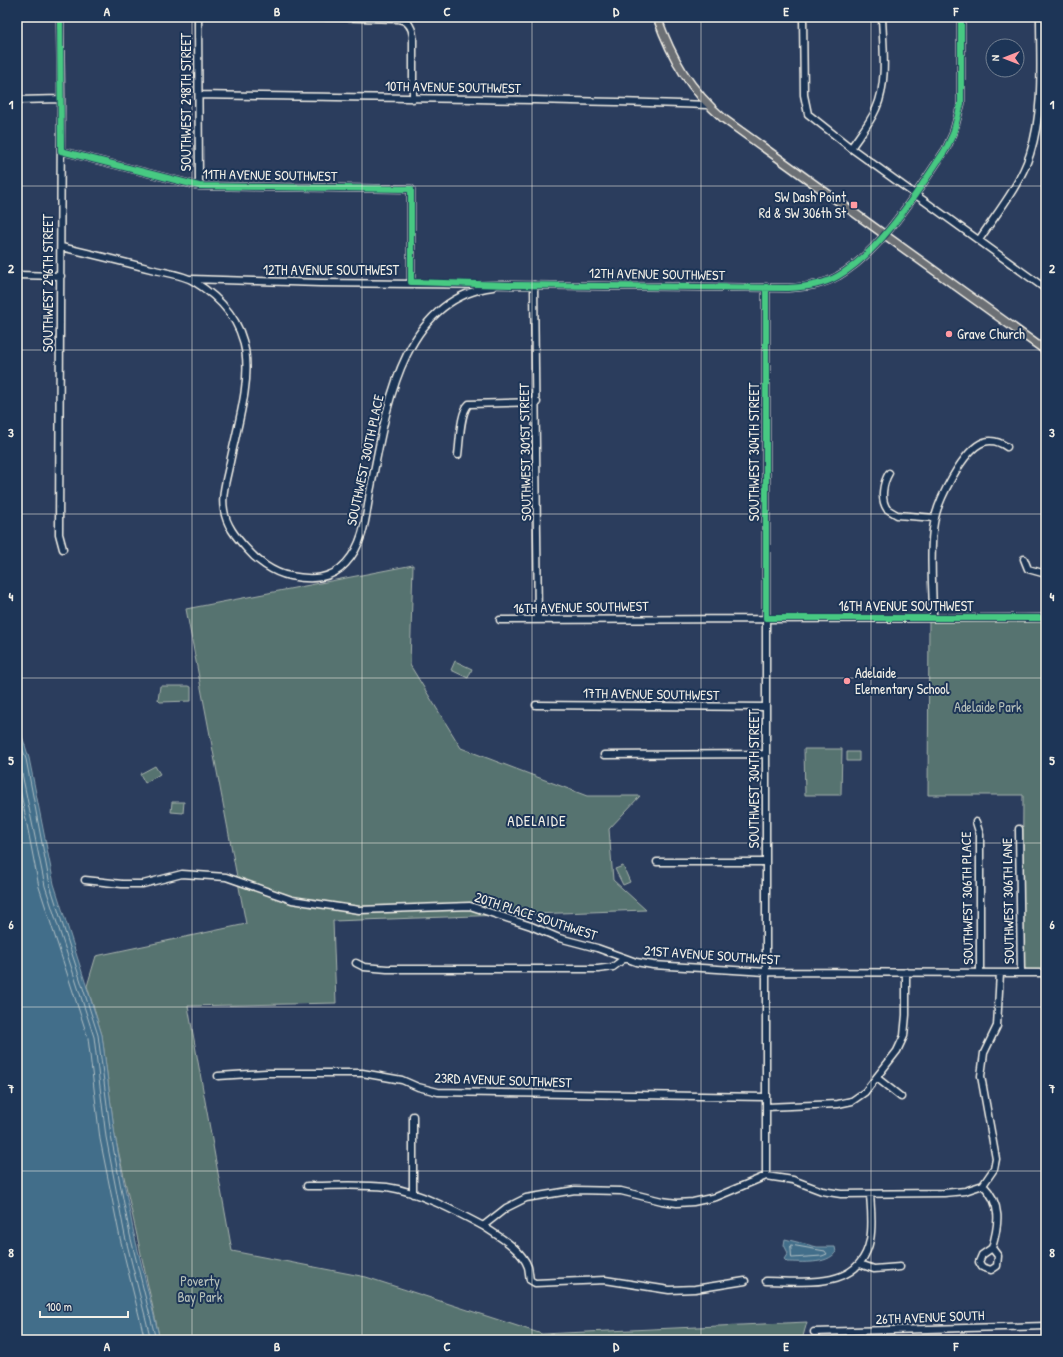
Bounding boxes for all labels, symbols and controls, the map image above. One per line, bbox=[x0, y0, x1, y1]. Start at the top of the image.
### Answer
text: A bbox=[104, 2, 111, 20]
text: B bbox=[274, 2, 281, 20]
text: C bbox=[443, 2, 451, 20]
text: D bbox=[613, 2, 620, 20]
text: E bbox=[783, 2, 789, 20]
text: F bbox=[953, 2, 960, 20]
street label: SOUTHWEST 298TH STREET bbox=[176, 32, 195, 171]
north arrow bbox=[985, 38, 1025, 78]
text: N bbox=[988, 55, 1002, 61]
street label: 10TH AVENUE SOUTHWEST bbox=[385, 76, 522, 97]
text: 1 bbox=[9, 95, 14, 113]
text: 1 bbox=[1050, 95, 1055, 113]
street label: 11TH AVENUE SOUTHWEST bbox=[202, 164, 338, 185]
place label: SW Dash Point Rd & SW 306th St bbox=[759, 187, 846, 222]
marker: SW Dash Point Rd & SW 306th St bbox=[849, 200, 859, 210]
street label: SOUTHWEST 296TH STREET bbox=[38, 214, 57, 352]
text: 2 bbox=[8, 259, 15, 277]
text: 2 bbox=[1049, 259, 1056, 277]
street label: 12TH AVENUE SOUTHWEST bbox=[263, 260, 400, 279]
street label: 12TH AVENUE SOUTHWEST bbox=[589, 263, 726, 284]
place label: Grave Church bbox=[957, 324, 1025, 343]
marker: Grave Church bbox=[944, 329, 954, 339]
street label: SOUTHWEST 301ST STREET bbox=[514, 382, 535, 521]
street label: SOUTHWEST 304TH STREET bbox=[744, 382, 763, 521]
street label: SOUTHWEST 300TH PLACE bbox=[341, 392, 388, 527]
text: 3 bbox=[8, 423, 14, 441]
text: 3 bbox=[1049, 423, 1055, 441]
text: 4 bbox=[9, 587, 14, 605]
text: 4 bbox=[1050, 587, 1055, 605]
street label: 16TH AVENUE SOUTHWEST bbox=[513, 596, 649, 617]
street label: 16TH AVENUE SOUTHWEST bbox=[838, 596, 974, 615]
place label: Adelaide Elementary School bbox=[855, 663, 950, 699]
marker: Adelaide Elementary School bbox=[842, 676, 852, 686]
street label: 17TH AVENUE SOUTHWEST bbox=[583, 683, 720, 704]
park label: Adelaide Park bbox=[954, 697, 1022, 716]
street label: SOUTHWEST 304TH STREET bbox=[744, 709, 763, 848]
text: 5 bbox=[8, 751, 14, 769]
text: 5 bbox=[1049, 751, 1055, 769]
district label: ADELAIDE bbox=[507, 810, 567, 831]
street label: SOUTHWEST 306TH PLACE bbox=[956, 831, 977, 965]
street label: SOUTHWEST 306TH LANE bbox=[997, 838, 1018, 964]
street label: 20TH PLACE SOUTHWEST bbox=[472, 887, 600, 944]
text: 6 bbox=[8, 915, 14, 933]
text: 6 bbox=[1049, 915, 1055, 933]
street label: 21ST AVENUE SOUTHWEST bbox=[643, 940, 781, 969]
street label: 23RD AVENUE SOUTHWEST bbox=[434, 1068, 572, 1091]
text: 7 bbox=[7, 1079, 15, 1097]
text: 7 bbox=[1048, 1079, 1056, 1097]
text: 8 bbox=[8, 1243, 14, 1261]
text: 8 bbox=[1049, 1243, 1055, 1261]
park label: Poverty Bay Park bbox=[177, 1271, 223, 1307]
scale bar bbox=[40, 1293, 128, 1319]
text: 100 m bbox=[46, 1298, 72, 1315]
street label: 26TH AVENUE SOUTH bbox=[875, 1305, 985, 1328]
text: A bbox=[104, 1337, 111, 1355]
text: B bbox=[274, 1337, 281, 1355]
text: C bbox=[443, 1337, 451, 1355]
text: D bbox=[613, 1337, 620, 1355]
text: E bbox=[783, 1337, 789, 1355]
text: F bbox=[953, 1337, 960, 1355]

